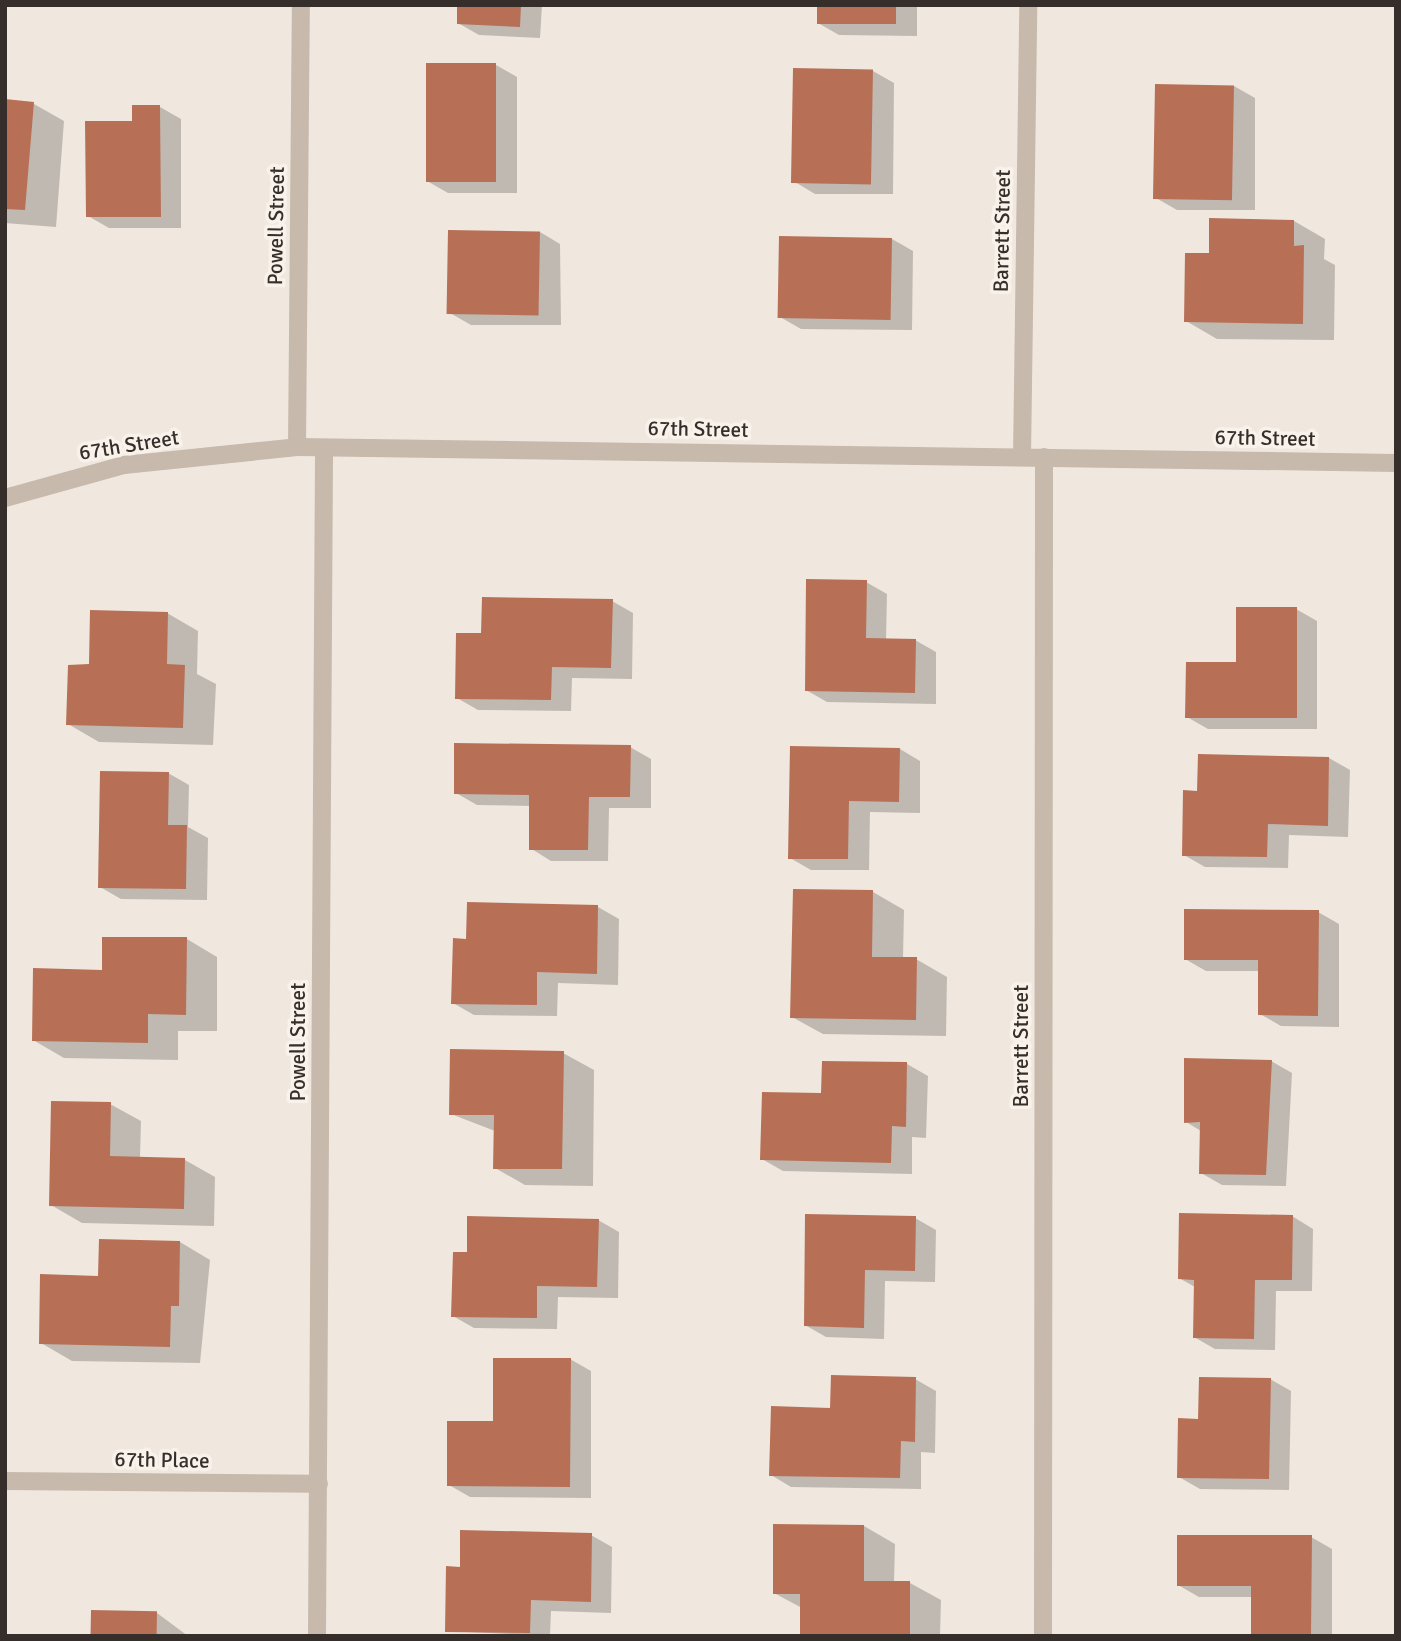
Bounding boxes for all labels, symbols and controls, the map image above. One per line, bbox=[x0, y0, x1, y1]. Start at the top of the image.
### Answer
street label: Powell Street bbox=[262, 166, 290, 286]
street label: Barrett Street bbox=[988, 169, 1016, 293]
street label: 67th Street bbox=[647, 416, 749, 442]
street label: 67th Street bbox=[77, 425, 181, 465]
street label: 67th Street bbox=[1214, 425, 1316, 451]
street label: Powell Street bbox=[285, 983, 311, 1101]
street label: Barrett Street bbox=[1008, 985, 1034, 1107]
street label: 67th Place bbox=[114, 1447, 210, 1473]

